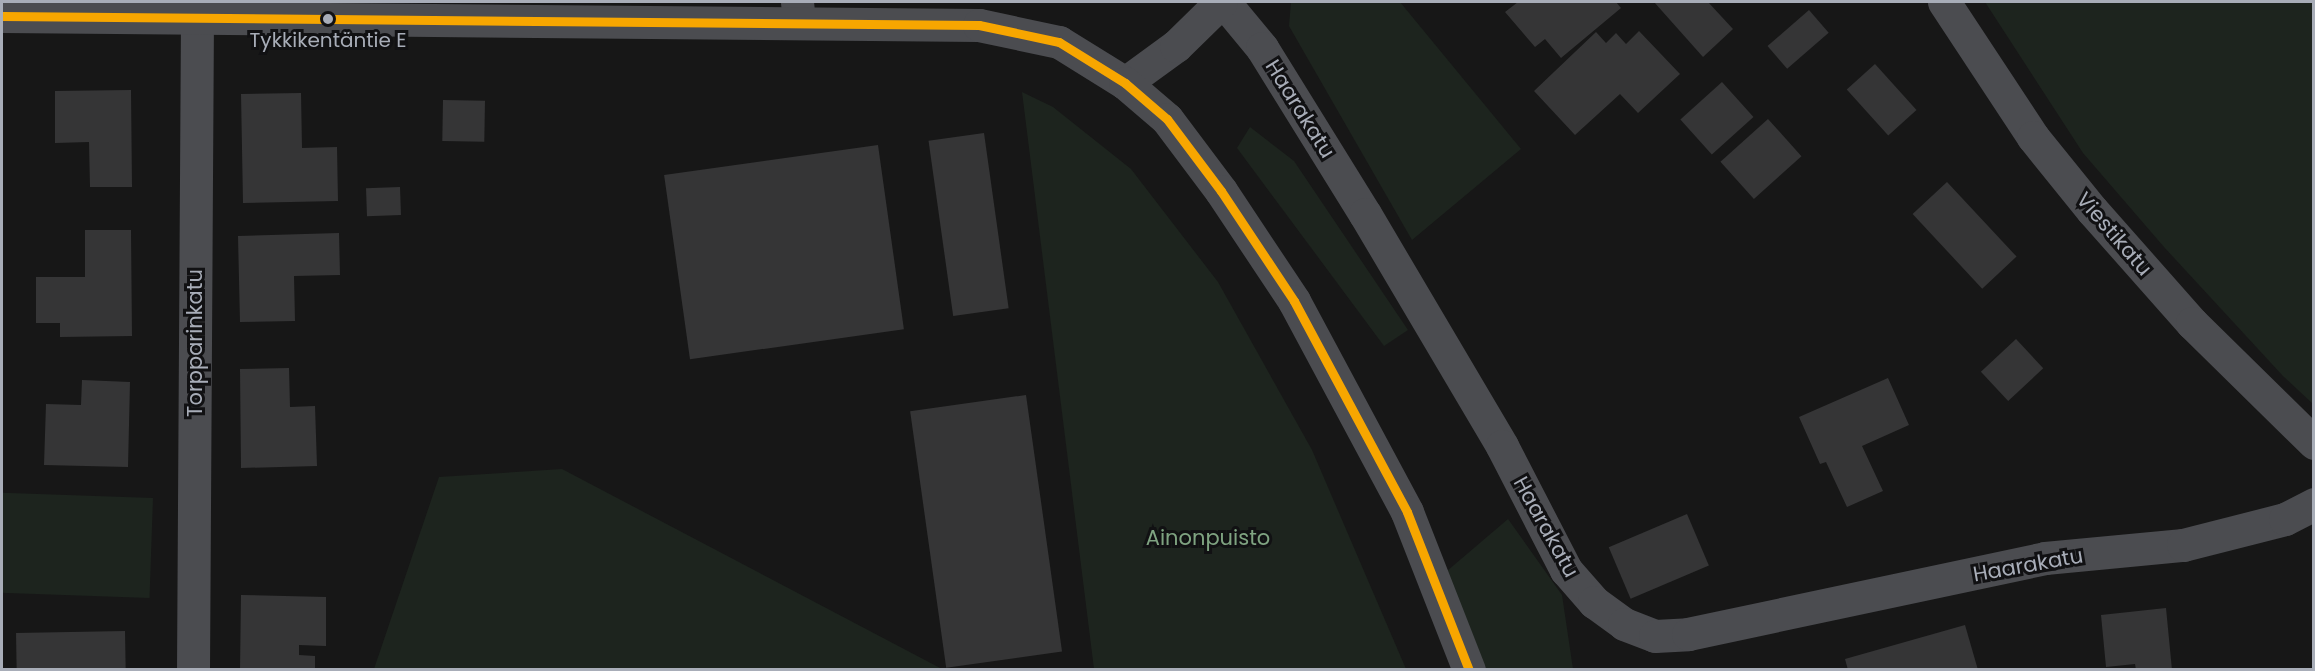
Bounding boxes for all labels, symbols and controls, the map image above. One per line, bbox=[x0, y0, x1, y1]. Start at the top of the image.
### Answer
marker: Tykkikentäntie E bbox=[322, 13, 334, 25]
place label: Tykkikentäntie E bbox=[250, 28, 406, 52]
street label: Haarakatu bbox=[1260, 55, 1340, 163]
street label: Viestikatu bbox=[2071, 187, 2157, 281]
street label: Torpparinkatu bbox=[182, 269, 208, 417]
street label: Haarakatu bbox=[1508, 472, 1584, 582]
park label: Ainonpuisto bbox=[1146, 525, 1270, 551]
street label: Haarakatu bbox=[1971, 543, 2085, 587]

